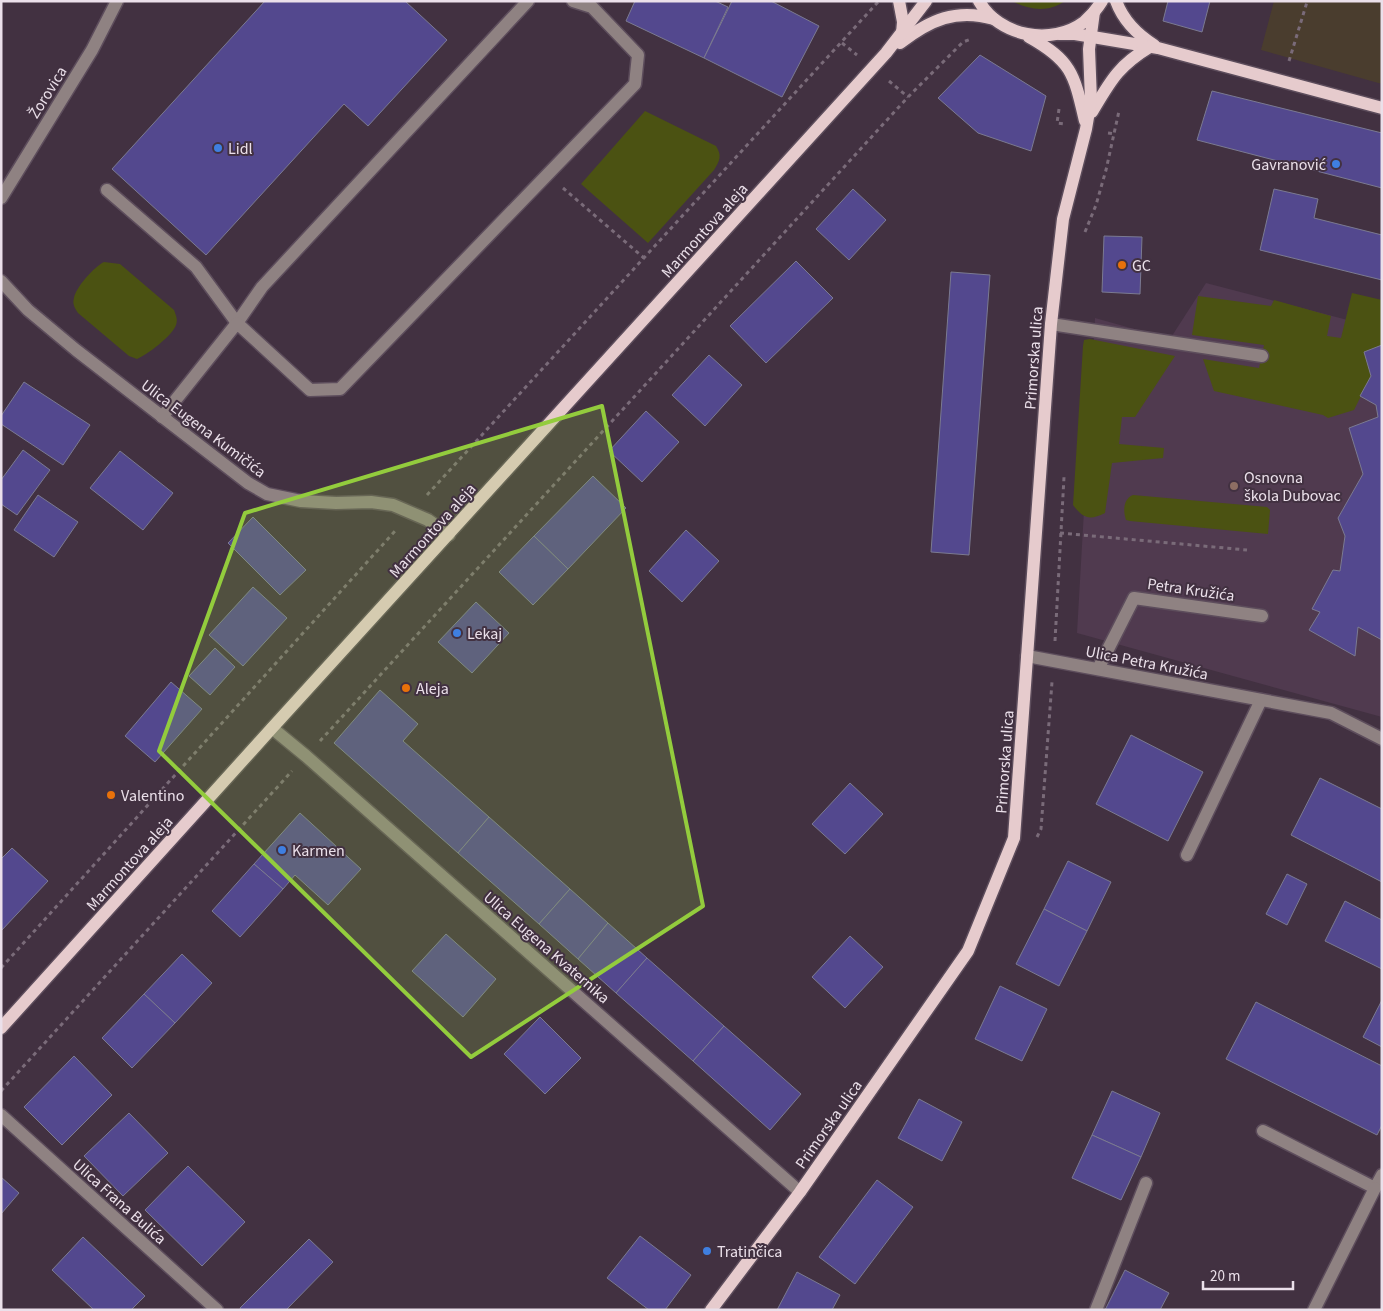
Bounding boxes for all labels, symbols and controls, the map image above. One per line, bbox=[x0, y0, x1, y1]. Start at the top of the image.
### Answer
street label: Žorovica bbox=[23, 62, 72, 123]
place label: Lidl bbox=[228, 138, 253, 160]
marker: Lidl bbox=[212, 142, 224, 154]
place label: Gavranović bbox=[1251, 154, 1326, 176]
marker: Gavranović bbox=[1330, 158, 1342, 170]
street label: Marmontova aleja bbox=[656, 179, 753, 283]
place label: GC bbox=[1132, 255, 1151, 277]
marker: GC bbox=[1116, 259, 1128, 271]
street label: Primorska ulica bbox=[1019, 306, 1049, 411]
street label: Ulica Eugena Kumičića bbox=[136, 375, 270, 483]
place label: Osnovna škola Dubovac bbox=[1244, 467, 1341, 507]
street label: Marmontova aleja bbox=[384, 479, 481, 583]
marker: Osnovna škola Dubovac bbox=[1228, 480, 1240, 492]
street label: Petra Kružića bbox=[1146, 573, 1236, 607]
place label: Lekaj bbox=[467, 623, 502, 645]
marker: Lekaj bbox=[451, 627, 463, 639]
street label: Ulica Petra Kružića bbox=[1084, 640, 1210, 686]
place label: Aleja bbox=[416, 678, 449, 700]
marker: Aleja bbox=[400, 682, 412, 694]
street label: Primorska ulica bbox=[990, 710, 1020, 815]
place label: Valentino bbox=[121, 785, 184, 807]
marker: Valentino bbox=[105, 789, 117, 801]
street label: Marmontova aleja bbox=[81, 812, 178, 916]
place label: Karmen bbox=[292, 840, 345, 862]
marker: Karmen bbox=[276, 844, 288, 856]
street label: Ulica Eugena Kvaternika bbox=[478, 887, 614, 1009]
street label: Primorska ulica bbox=[790, 1076, 868, 1173]
street label: Ulica Frana Bulića bbox=[68, 1154, 171, 1250]
place label: Tratinčica bbox=[717, 1241, 782, 1263]
marker: Tratinčica bbox=[701, 1245, 713, 1257]
scale bar bbox=[1203, 1258, 1293, 1290]
text: 20 m bbox=[1210, 1266, 1240, 1287]

